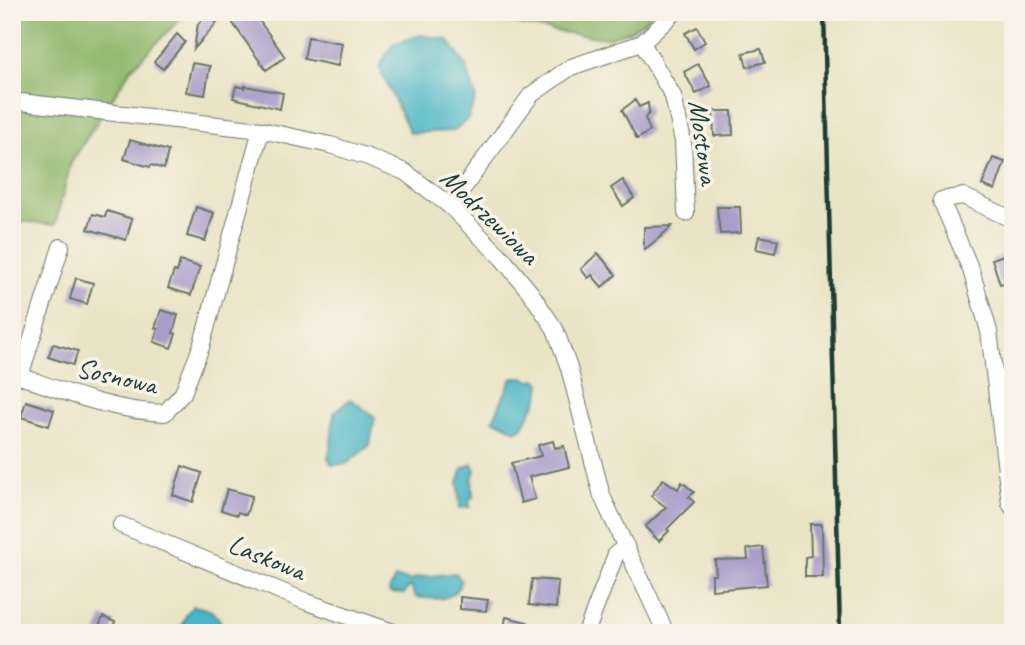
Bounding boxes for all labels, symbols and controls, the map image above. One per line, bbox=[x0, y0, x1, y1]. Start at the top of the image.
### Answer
street label: Mostowa bbox=[681, 98, 728, 189]
street label: Modrzewiowa bbox=[433, 160, 548, 273]
street label: Sosnowa bbox=[74, 350, 163, 403]
street label: Laskowa bbox=[223, 526, 313, 589]

